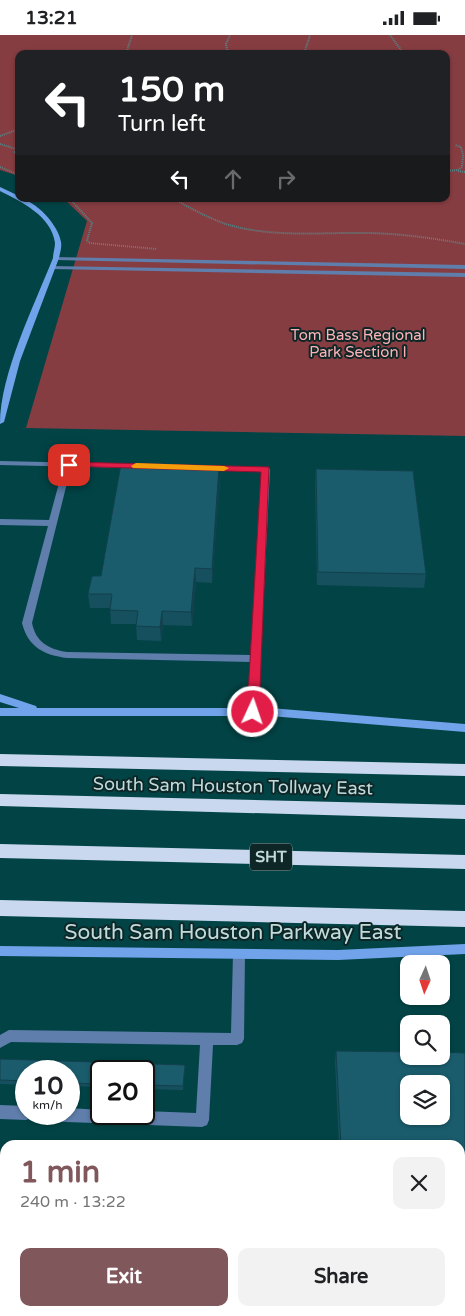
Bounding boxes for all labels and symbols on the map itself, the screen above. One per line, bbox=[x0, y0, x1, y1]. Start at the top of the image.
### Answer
park label: Tom Bass Regional Park Section I bbox=[291, 326, 425, 361]
pin bbox=[48, 444, 90, 486]
position arrow bbox=[226, 685, 278, 737]
street label: South Sam Houston Tollway East bbox=[93, 773, 373, 799]
road number: SHT bbox=[250, 844, 292, 871]
street label: South Sam Houston Parkway East bbox=[64, 920, 402, 945]
north arrow bbox=[400, 955, 450, 1005]
speed limit sign: 20 bbox=[90, 1060, 155, 1125]

